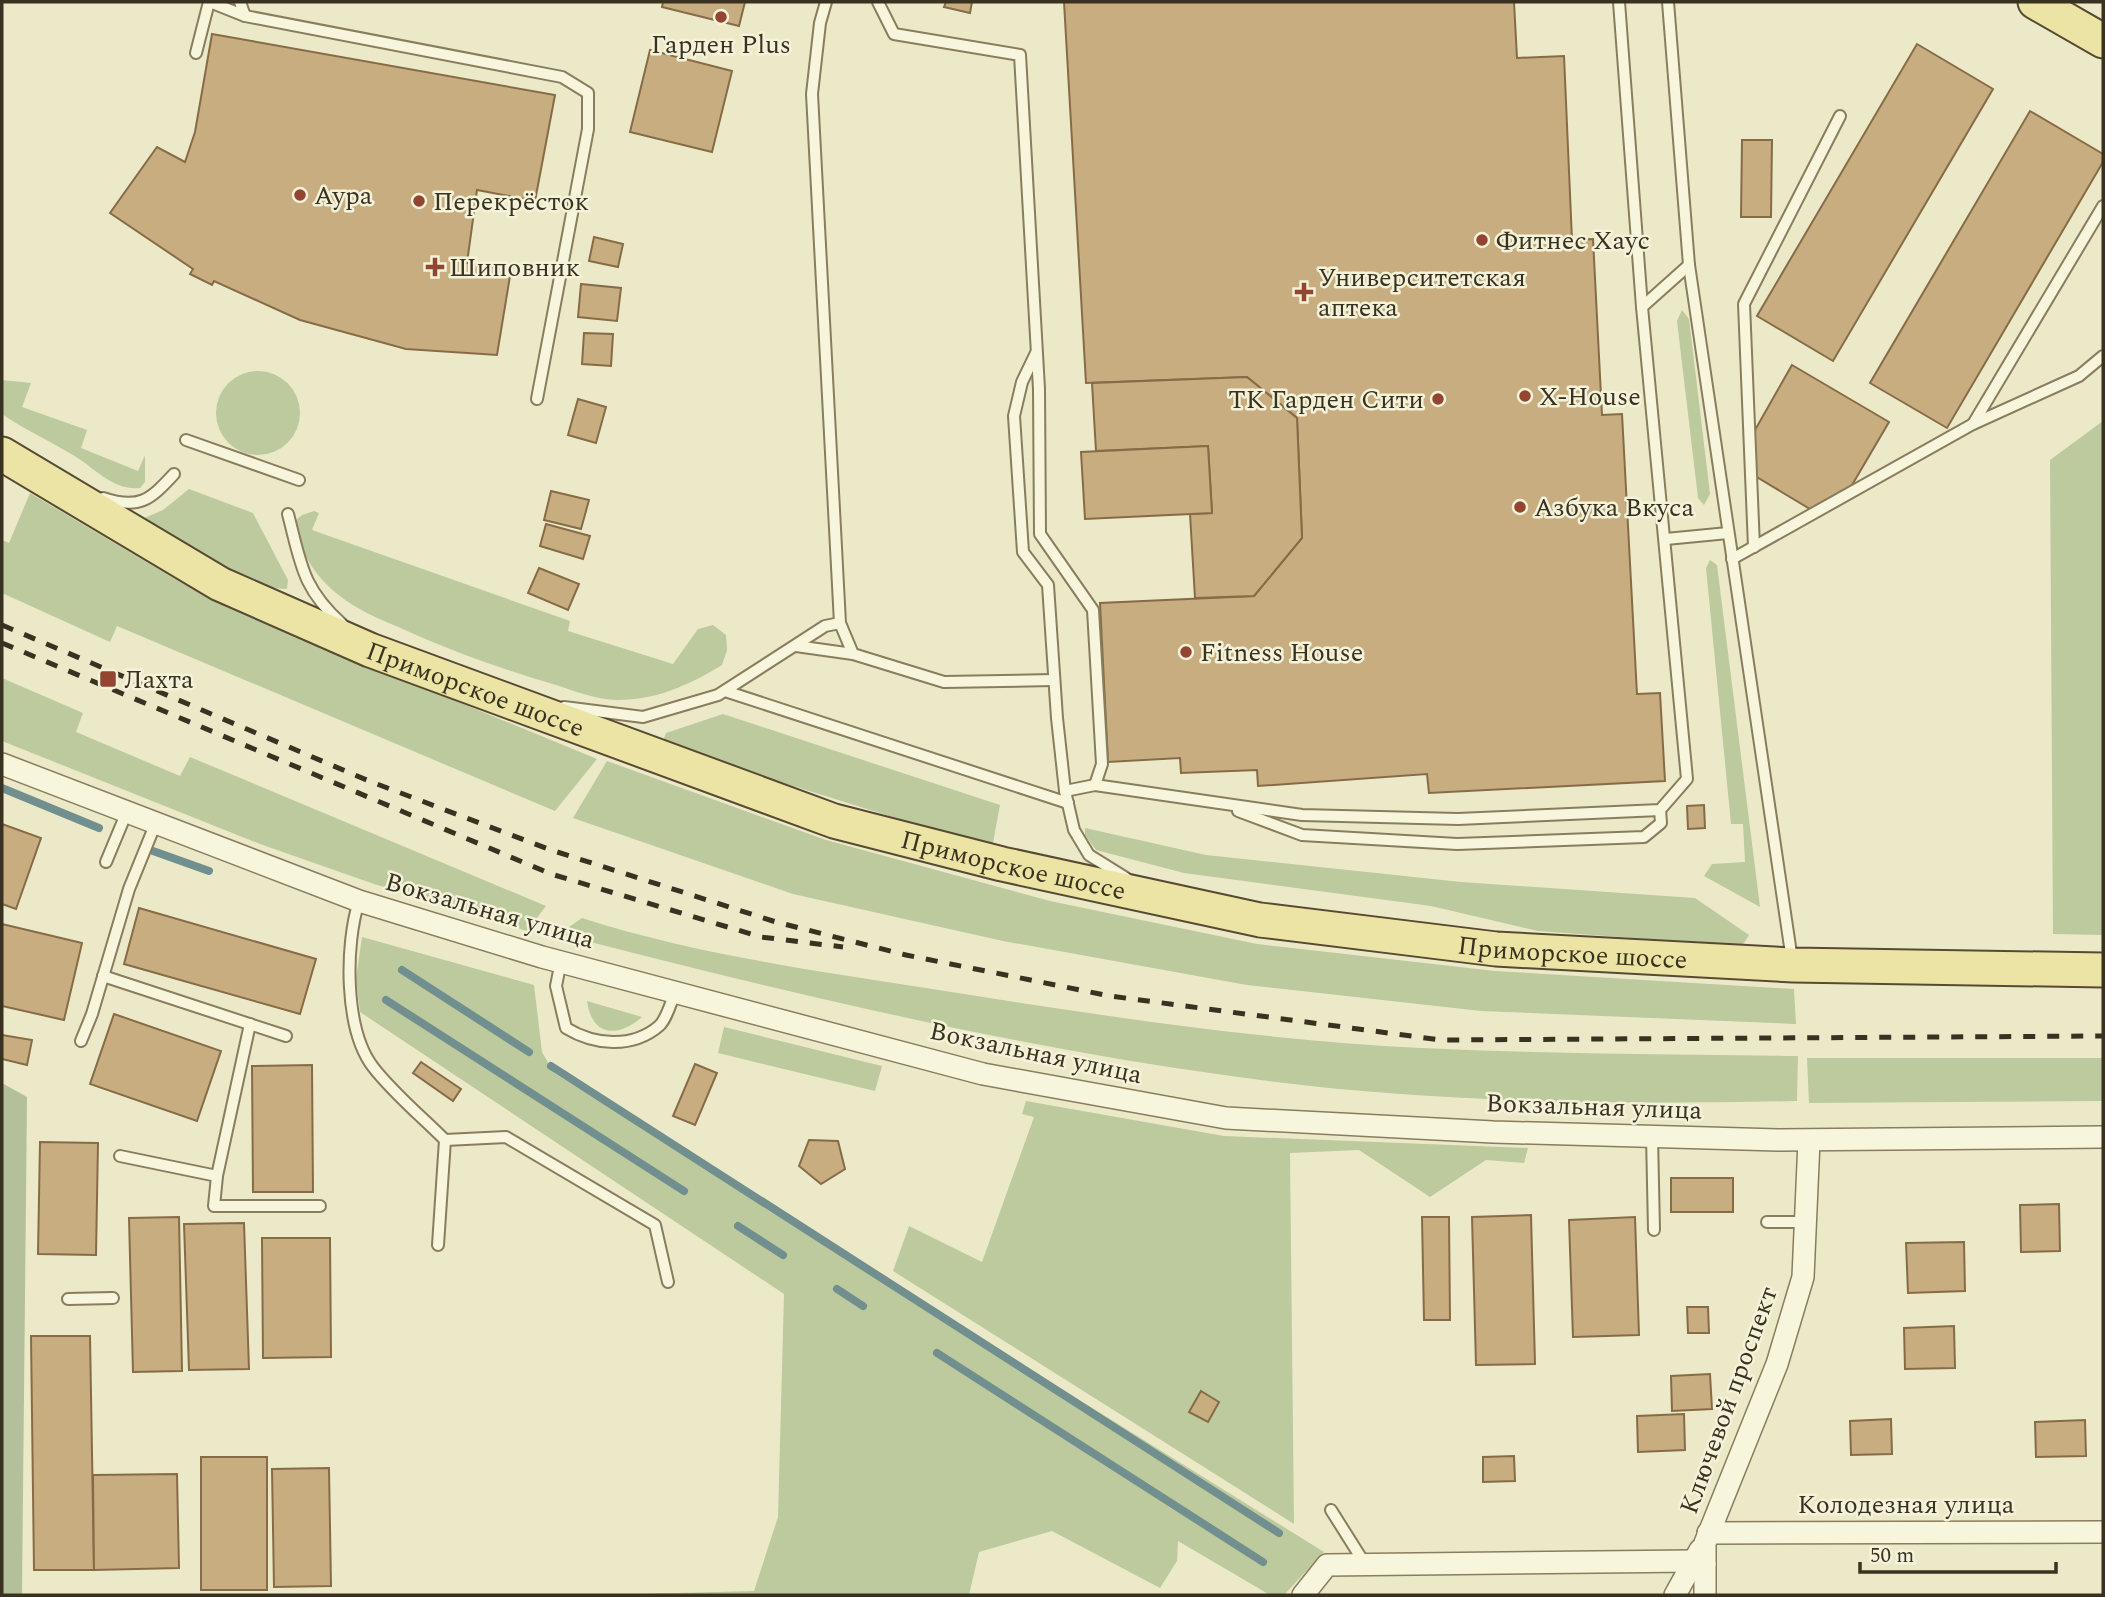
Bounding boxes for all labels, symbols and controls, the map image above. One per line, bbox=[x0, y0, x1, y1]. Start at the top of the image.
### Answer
marker: Гарден Plus bbox=[713, 9, 729, 25]
place label: Гарден Plus bbox=[651, 25, 791, 65]
place label: Аура bbox=[314, 176, 373, 216]
place label: Перекрёсток bbox=[433, 182, 589, 222]
marker: Аура bbox=[292, 187, 308, 203]
marker: Перекрёсток bbox=[411, 193, 427, 209]
place label: Фитнес Хаус bbox=[1496, 221, 1650, 261]
marker: Фитнес Хаус bbox=[1474, 232, 1490, 248]
place label: Шиповник bbox=[449, 248, 580, 288]
place label: Университетская аптека bbox=[1318, 258, 1526, 328]
marker: Шиповник bbox=[427, 259, 443, 275]
marker: Университетская аптека bbox=[1296, 284, 1312, 300]
place label: X-House bbox=[1539, 377, 1641, 417]
place label: ТК Гарден Сити bbox=[1228, 380, 1424, 420]
marker: X-House bbox=[1517, 388, 1533, 404]
marker: ТК Гарден Сити bbox=[1430, 391, 1446, 407]
place label: Азбука Вкуса bbox=[1534, 488, 1694, 528]
marker: Азбука Вкуса bbox=[1512, 499, 1528, 515]
street label: Приморское шоссе bbox=[360, 631, 590, 748]
place label: Fitness House bbox=[1200, 633, 1363, 673]
marker: Fitness House bbox=[1178, 644, 1194, 660]
place label: Лахта bbox=[124, 660, 194, 700]
marker: Лахта bbox=[98, 669, 118, 689]
street label: Приморское шоссе bbox=[896, 820, 1130, 911]
street label: Вокзальная улица bbox=[380, 862, 600, 960]
street label: Приморское шоссе bbox=[1455, 925, 1688, 980]
street label: Вокзальная улица bbox=[926, 1011, 1146, 1095]
street label: Вокзальная улица bbox=[1485, 1083, 1703, 1131]
street label: Ключевой проспект bbox=[1669, 1281, 1789, 1520]
street label: Колодезная улица bbox=[1798, 1485, 2015, 1525]
scale bar bbox=[1860, 1530, 2056, 1574]
text: 50 m bbox=[1870, 1540, 1914, 1572]

